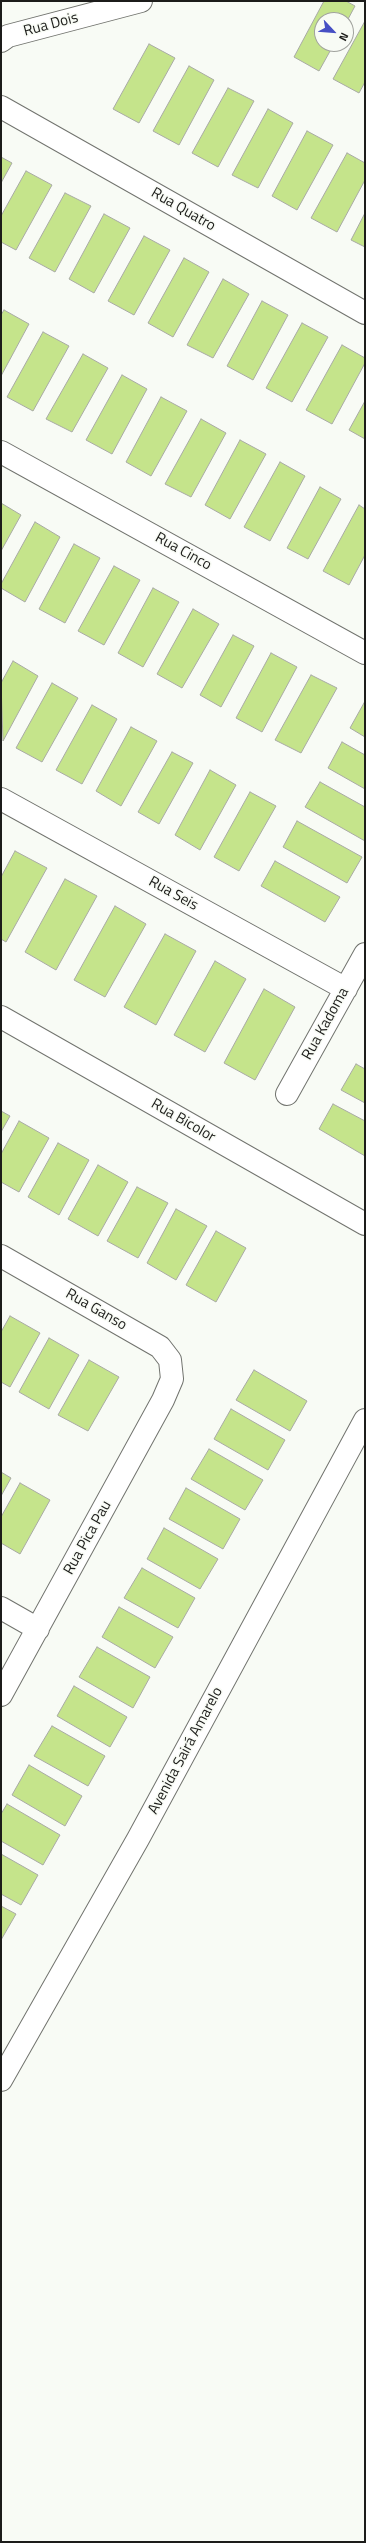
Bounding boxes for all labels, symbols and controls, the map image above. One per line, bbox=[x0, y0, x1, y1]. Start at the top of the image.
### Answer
street label: Rua Dois bbox=[22, 9, 80, 41]
north arrow bbox=[314, 12, 354, 52]
text: N bbox=[335, 30, 353, 44]
street label: Rua Quatro bbox=[148, 184, 218, 236]
street label: Rua Cinco bbox=[152, 529, 214, 575]
street label: Rua Seis bbox=[145, 873, 201, 915]
street label: Rua Kadoma bbox=[299, 985, 353, 1063]
street label: Rua Bicolor bbox=[148, 1095, 218, 1147]
street label: Rua Ganso bbox=[62, 1285, 130, 1335]
street label: Rua Pica Pau bbox=[60, 1498, 116, 1578]
street label: Avenida Sairá Amarelo bbox=[145, 1684, 227, 1818]

